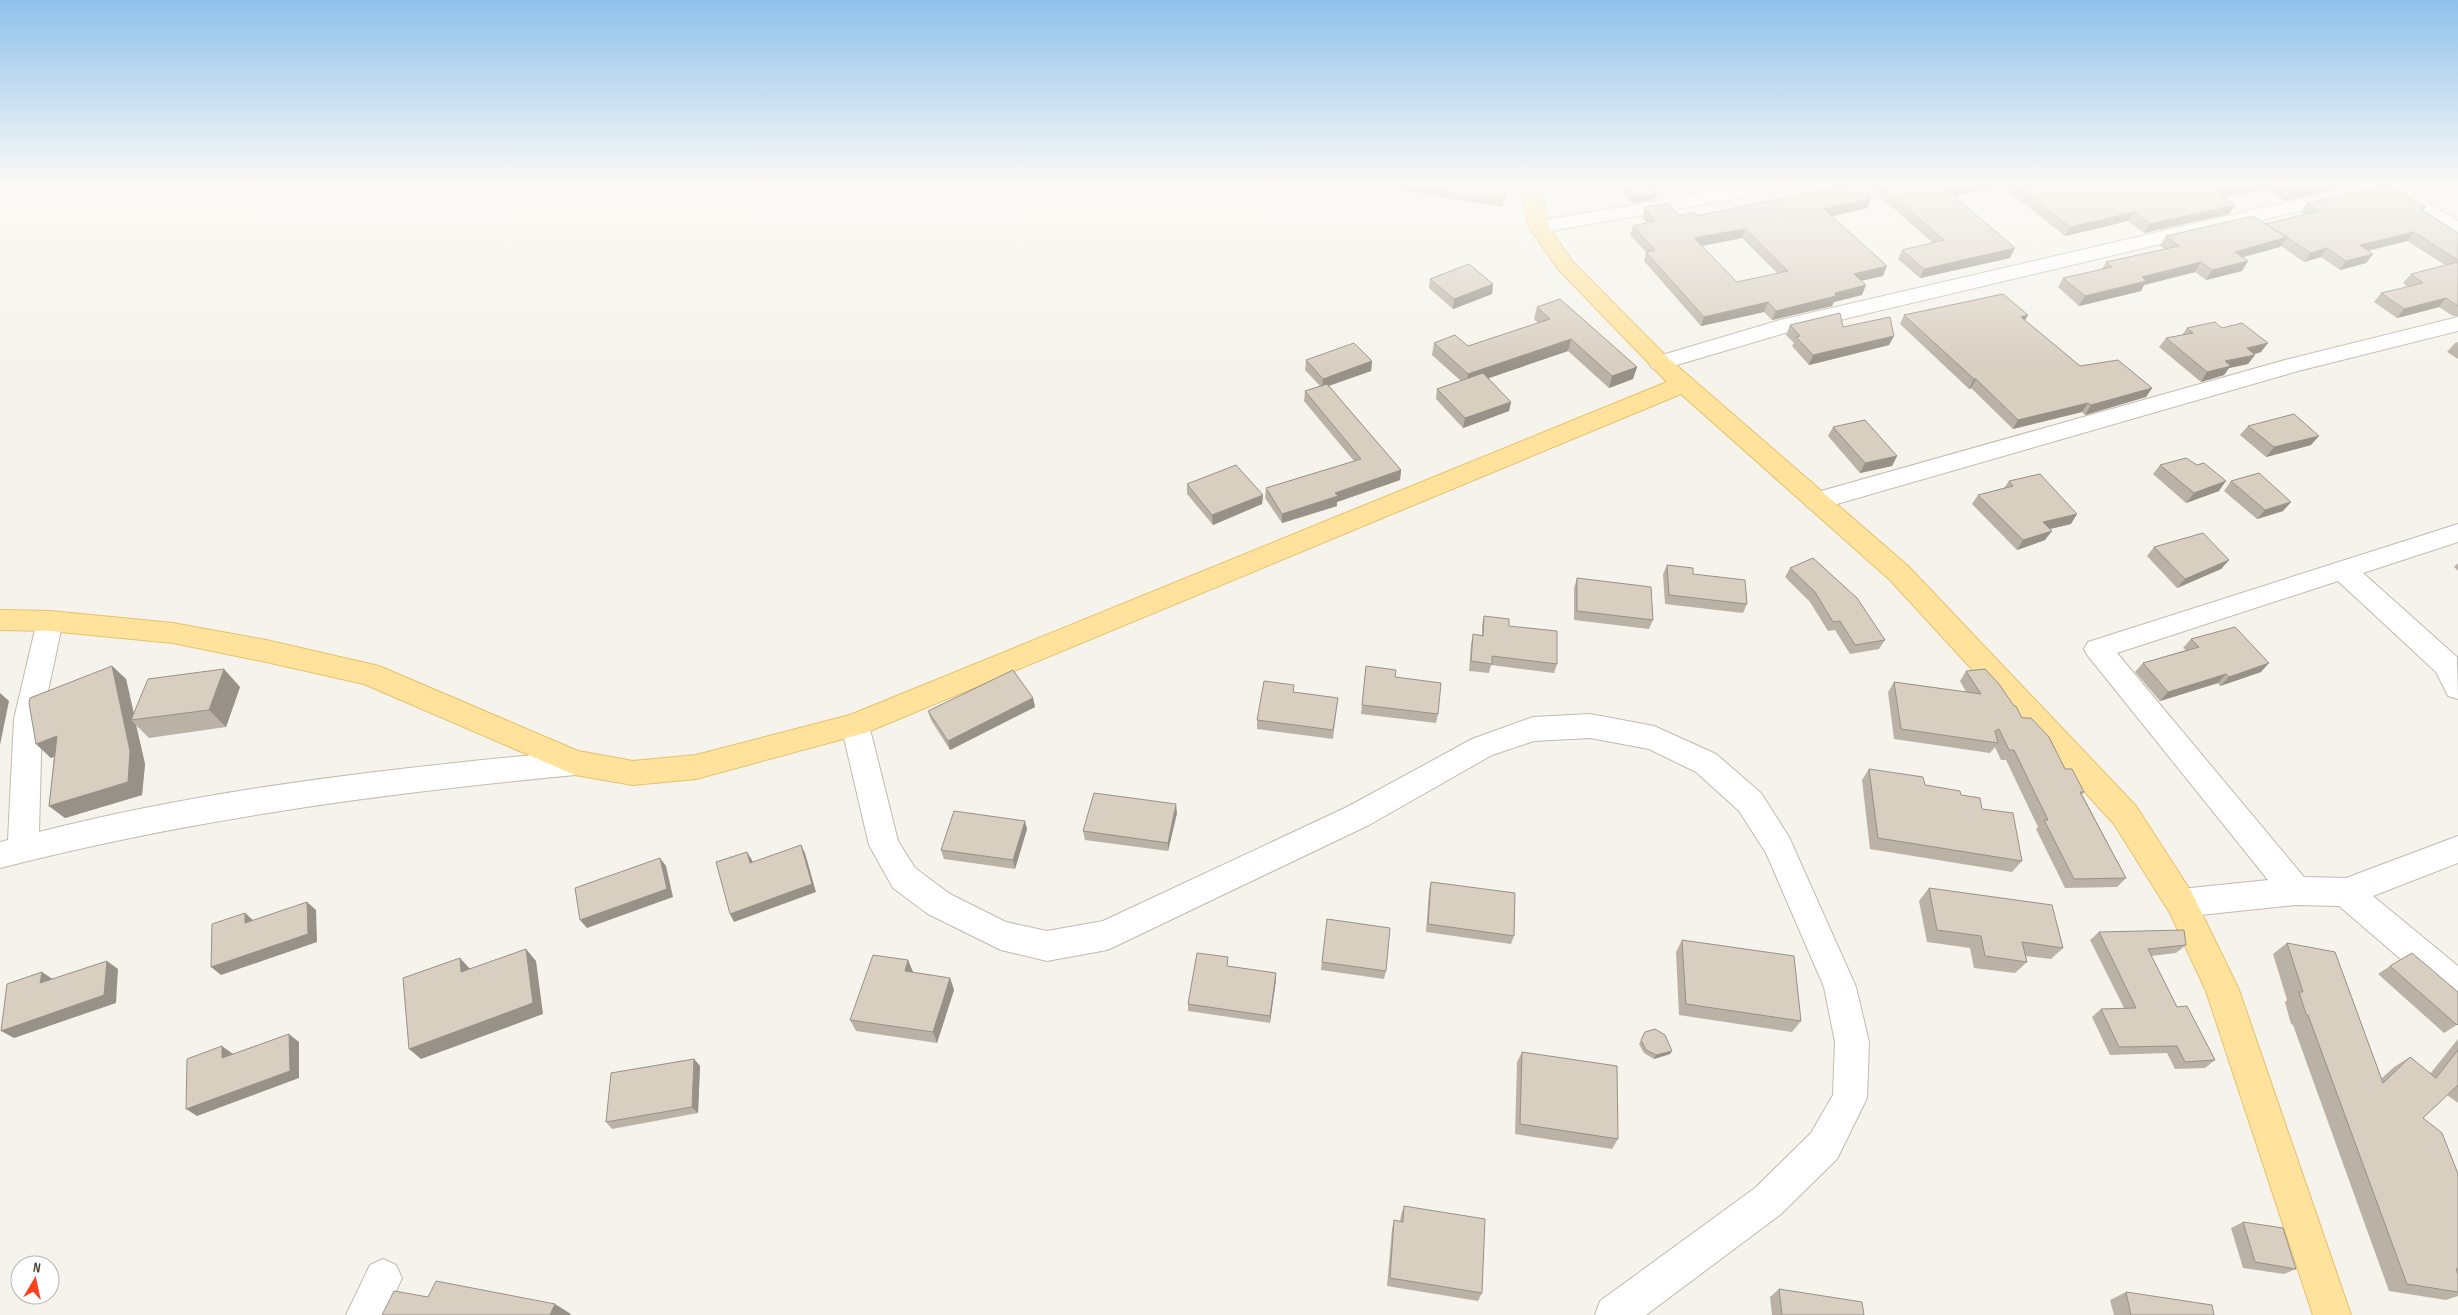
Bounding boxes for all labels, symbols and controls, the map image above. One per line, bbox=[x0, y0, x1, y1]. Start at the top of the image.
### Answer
north arrow bbox=[10, 1255, 60, 1305]
text: N bbox=[32, 1259, 42, 1277]

